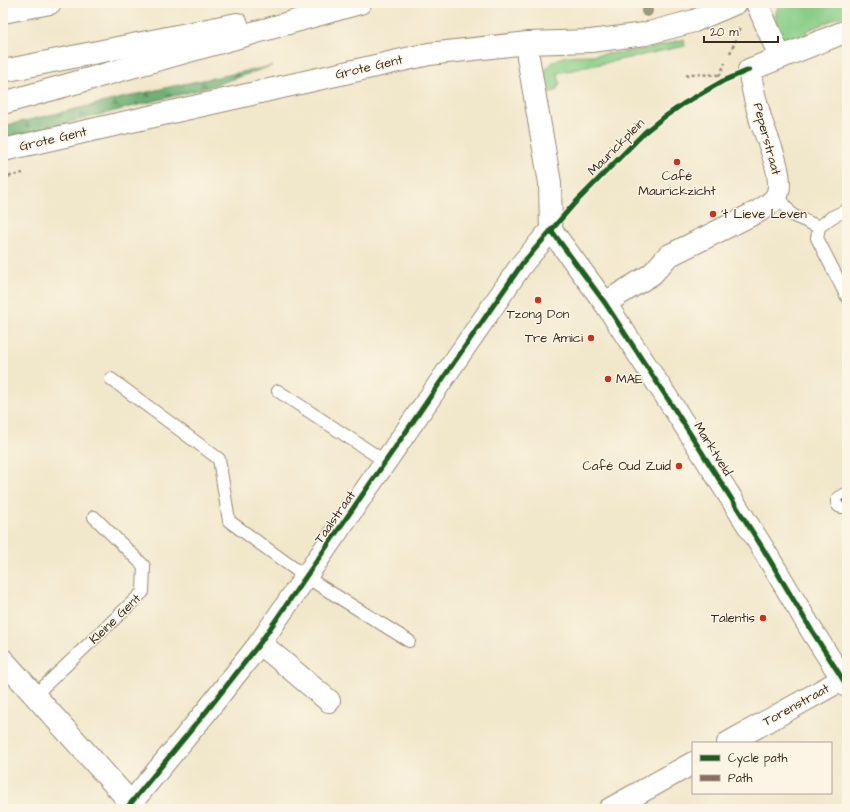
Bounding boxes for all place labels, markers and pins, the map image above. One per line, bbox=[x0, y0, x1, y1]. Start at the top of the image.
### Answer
marker: Café Maurickzicht bbox=[672, 157, 682, 167]
place label: Café Maurickzicht bbox=[638, 167, 717, 200]
place label: 't Lieve Leven bbox=[721, 205, 807, 223]
marker: 't Lieve Leven bbox=[708, 209, 718, 219]
marker: Tzong Don bbox=[533, 295, 543, 305]
place label: Tzong Don bbox=[507, 305, 570, 324]
place label: Tre Amici bbox=[525, 329, 583, 347]
marker: Tre Amici bbox=[586, 333, 596, 343]
place label: MAE bbox=[616, 370, 643, 388]
marker: MAE bbox=[603, 374, 613, 384]
place label: Café Oud Zuid bbox=[583, 457, 671, 475]
marker: Café Oud Zuid bbox=[674, 461, 684, 471]
place label: Talentis bbox=[711, 609, 755, 627]
marker: Talentis bbox=[758, 613, 768, 623]

